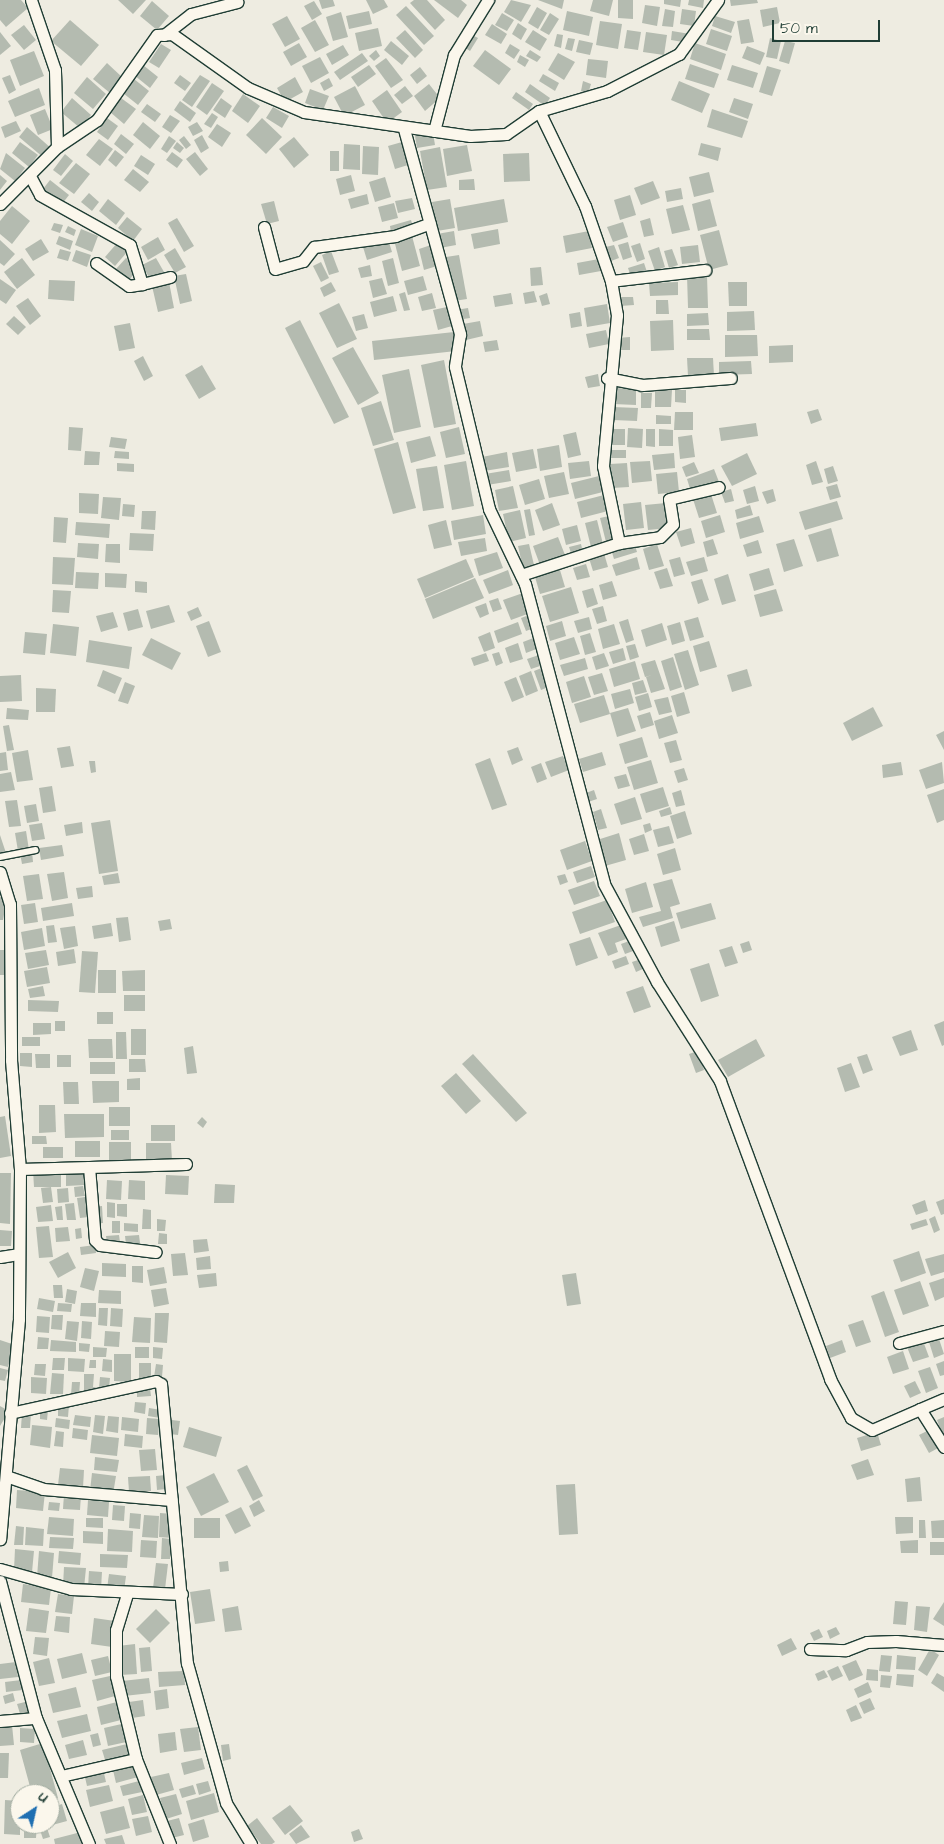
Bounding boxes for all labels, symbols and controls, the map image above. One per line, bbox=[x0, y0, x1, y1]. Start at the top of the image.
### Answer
scale bar bbox=[774, 10, 882, 42]
text: 50 m bbox=[780, 18, 818, 39]
north arrow bbox=[10, 1784, 60, 1834]
text: U bbox=[34, 1787, 52, 1808]

